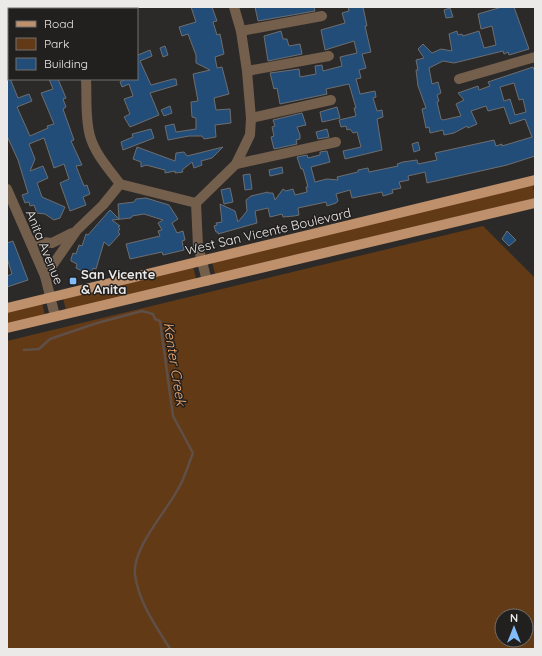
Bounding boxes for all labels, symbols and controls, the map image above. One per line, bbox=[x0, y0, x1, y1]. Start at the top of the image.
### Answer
legend bbox=[8, 8, 138, 80]
text: Road bbox=[44, 16, 74, 31]
text: Park bbox=[44, 36, 69, 51]
text: Building bbox=[44, 56, 88, 71]
street label: West San Vicente Boulevard bbox=[184, 204, 352, 258]
street label: Anita Avenue bbox=[23, 207, 67, 287]
place label: San Vicente & Anita bbox=[81, 266, 156, 297]
marker: San Vicente & Anita bbox=[68, 276, 78, 286]
water label: Kenter Creek bbox=[160, 321, 191, 409]
north arrow bbox=[494, 608, 534, 648]
text: N bbox=[510, 611, 518, 625]

